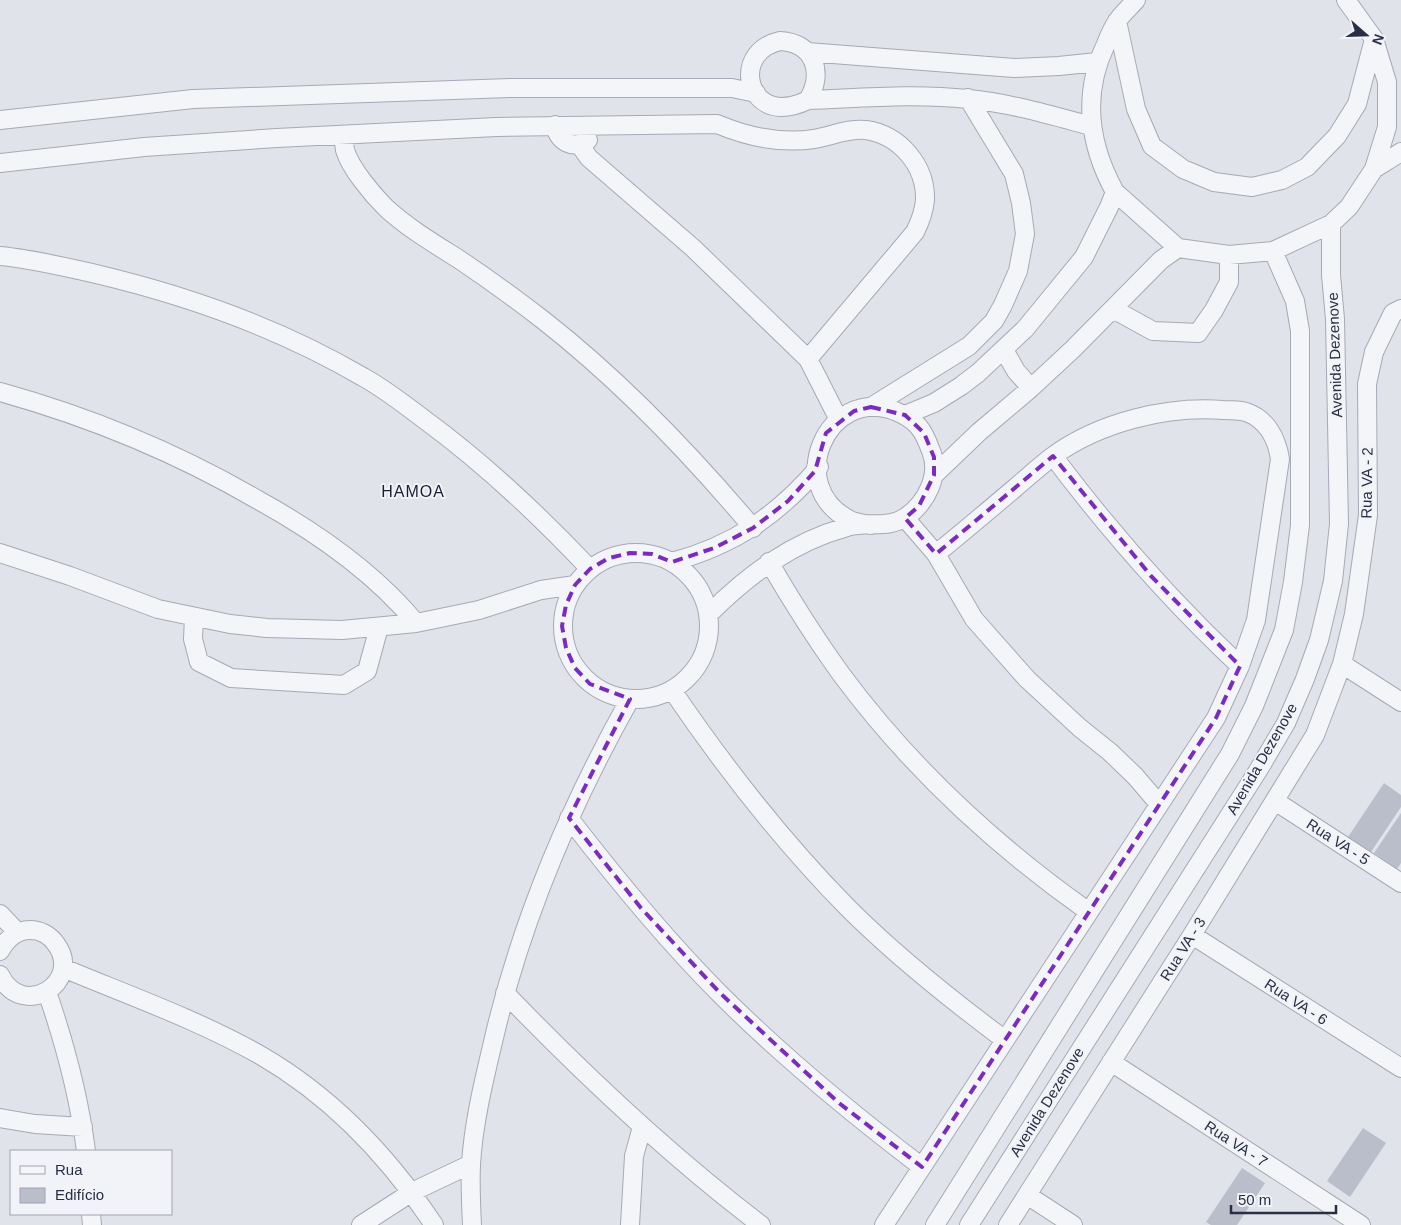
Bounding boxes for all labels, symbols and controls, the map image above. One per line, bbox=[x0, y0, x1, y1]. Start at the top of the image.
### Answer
north arrow bbox=[1341, 10, 1391, 60]
text: N bbox=[1369, 32, 1387, 47]
street label: Avenida Dezenove bbox=[1324, 292, 1345, 418]
street label: Rua VA - 2 bbox=[1357, 447, 1376, 519]
district label: HAMOA bbox=[381, 483, 445, 500]
street label: Avenida Dezenove bbox=[1223, 700, 1300, 817]
street label: Rua VA - 5 bbox=[1304, 815, 1373, 868]
street label: Rua VA - 3 bbox=[1156, 914, 1209, 984]
street label: Rua VA - 6 bbox=[1262, 975, 1331, 1028]
street label: Avenida Dezenove bbox=[1006, 1044, 1087, 1160]
street label: Rua VA - 7 bbox=[1202, 1117, 1271, 1170]
legend bbox=[10, 1150, 172, 1215]
text: Rua bbox=[55, 1161, 83, 1178]
scale bar bbox=[1231, 1182, 1336, 1214]
text: Edifício bbox=[55, 1186, 104, 1203]
text: 50 m bbox=[1238, 1191, 1271, 1208]

